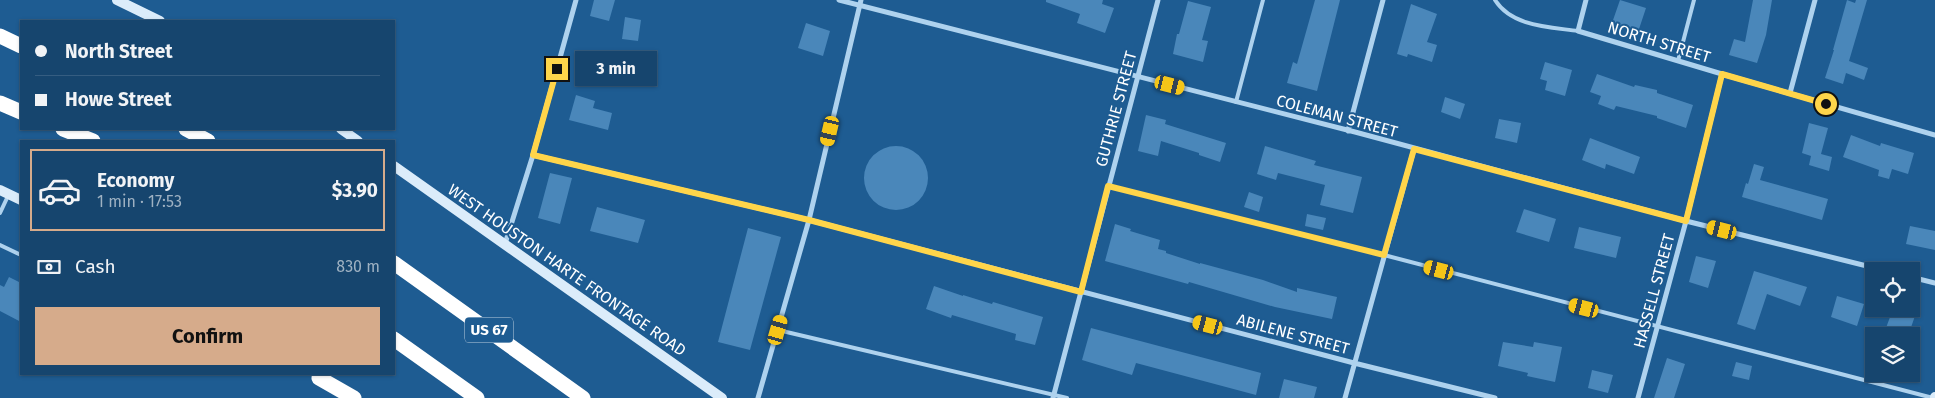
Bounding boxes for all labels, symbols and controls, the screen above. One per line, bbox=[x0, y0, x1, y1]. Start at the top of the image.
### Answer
street label: NORTH STREET bbox=[1605, 17, 1713, 67]
text: North Street bbox=[65, 40, 173, 63]
street label: GUTHRIE STREET bbox=[1091, 48, 1141, 169]
callout: 3 min bbox=[574, 52, 657, 86]
route end bbox=[546, 58, 568, 80]
text: 3 min bbox=[596, 59, 636, 78]
car bbox=[1153, 74, 1186, 96]
text: Howe Street bbox=[65, 88, 172, 111]
street label: COLEMAN STREET bbox=[1274, 91, 1400, 142]
route start bbox=[1815, 93, 1837, 115]
car bbox=[819, 115, 840, 147]
icon: car bbox=[37, 168, 82, 213]
text: Economy bbox=[97, 169, 174, 192]
text: $3.90 bbox=[332, 179, 378, 202]
street label: WEST HOUSTON HARTE FRONTAGE ROAD bbox=[444, 180, 690, 360]
text: 1 min · 17:53 bbox=[97, 192, 182, 211]
car bbox=[1705, 219, 1738, 241]
street label: HASSELL STREET bbox=[1630, 231, 1679, 350]
icon: cash bbox=[35, 253, 63, 281]
text: Cash bbox=[75, 255, 116, 278]
text: 830 m bbox=[336, 257, 380, 276]
car bbox=[1422, 259, 1455, 281]
map controls bbox=[1865, 262, 1920, 382]
button: locate bbox=[1865, 262, 1920, 317]
car bbox=[1567, 297, 1600, 319]
button: Confirm bbox=[35, 307, 380, 365]
street label: ABILENE STREET bbox=[1235, 310, 1352, 358]
car bbox=[766, 314, 789, 346]
car bbox=[1191, 314, 1224, 336]
road number: US 67 bbox=[465, 318, 513, 342]
button: layers bbox=[1865, 327, 1920, 382]

